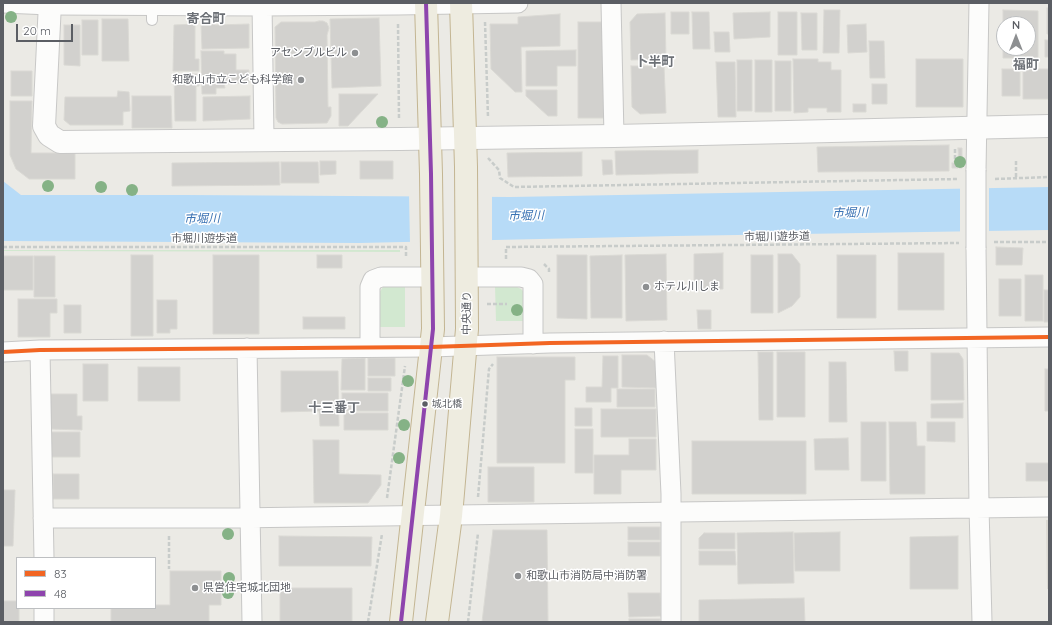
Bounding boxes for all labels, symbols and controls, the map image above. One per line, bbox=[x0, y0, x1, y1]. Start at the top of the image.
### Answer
district label: 寄合町 bbox=[187, 11, 225, 27]
scale bar bbox=[18, 16, 75, 42]
north arrow bbox=[996, 16, 1036, 56]
text: N bbox=[1012, 18, 1020, 32]
text: 20 m bbox=[23, 23, 51, 38]
place label: アセンブルビル bbox=[270, 46, 347, 60]
marker: アセンブルビル bbox=[350, 48, 360, 58]
district label: 卜半町 bbox=[636, 54, 674, 70]
district label: 福町 bbox=[1013, 57, 1039, 73]
place label: 和歌山市立こども科学館 bbox=[172, 73, 293, 87]
marker: 和歌山市立こども科学館 bbox=[296, 75, 306, 85]
water label: 市堀川 bbox=[832, 205, 868, 221]
water label: 市堀川 bbox=[508, 208, 544, 224]
water label: 市堀川 bbox=[184, 211, 220, 227]
street label: 市堀川遊歩道 bbox=[744, 230, 810, 244]
street label: 市堀川遊歩道 bbox=[171, 232, 237, 246]
place label: ホテル川しま bbox=[654, 280, 720, 294]
marker: ホテル川しま bbox=[641, 282, 651, 292]
street label: 中央通り bbox=[460, 291, 474, 335]
place label: 城北橋 bbox=[432, 398, 462, 410]
marker: 城北橋 bbox=[420, 399, 430, 409]
district label: 十三番丁 bbox=[308, 400, 360, 416]
legend bbox=[16, 557, 156, 609]
text: 83 bbox=[54, 566, 67, 581]
place label: 和歌山市消防局中消防署 bbox=[526, 569, 647, 583]
marker: 和歌山市消防局中消防署 bbox=[513, 571, 523, 581]
place label: 県営住宅城北団地 bbox=[203, 581, 291, 595]
marker: 県営住宅城北団地 bbox=[190, 583, 200, 593]
text: 48 bbox=[54, 586, 67, 601]

